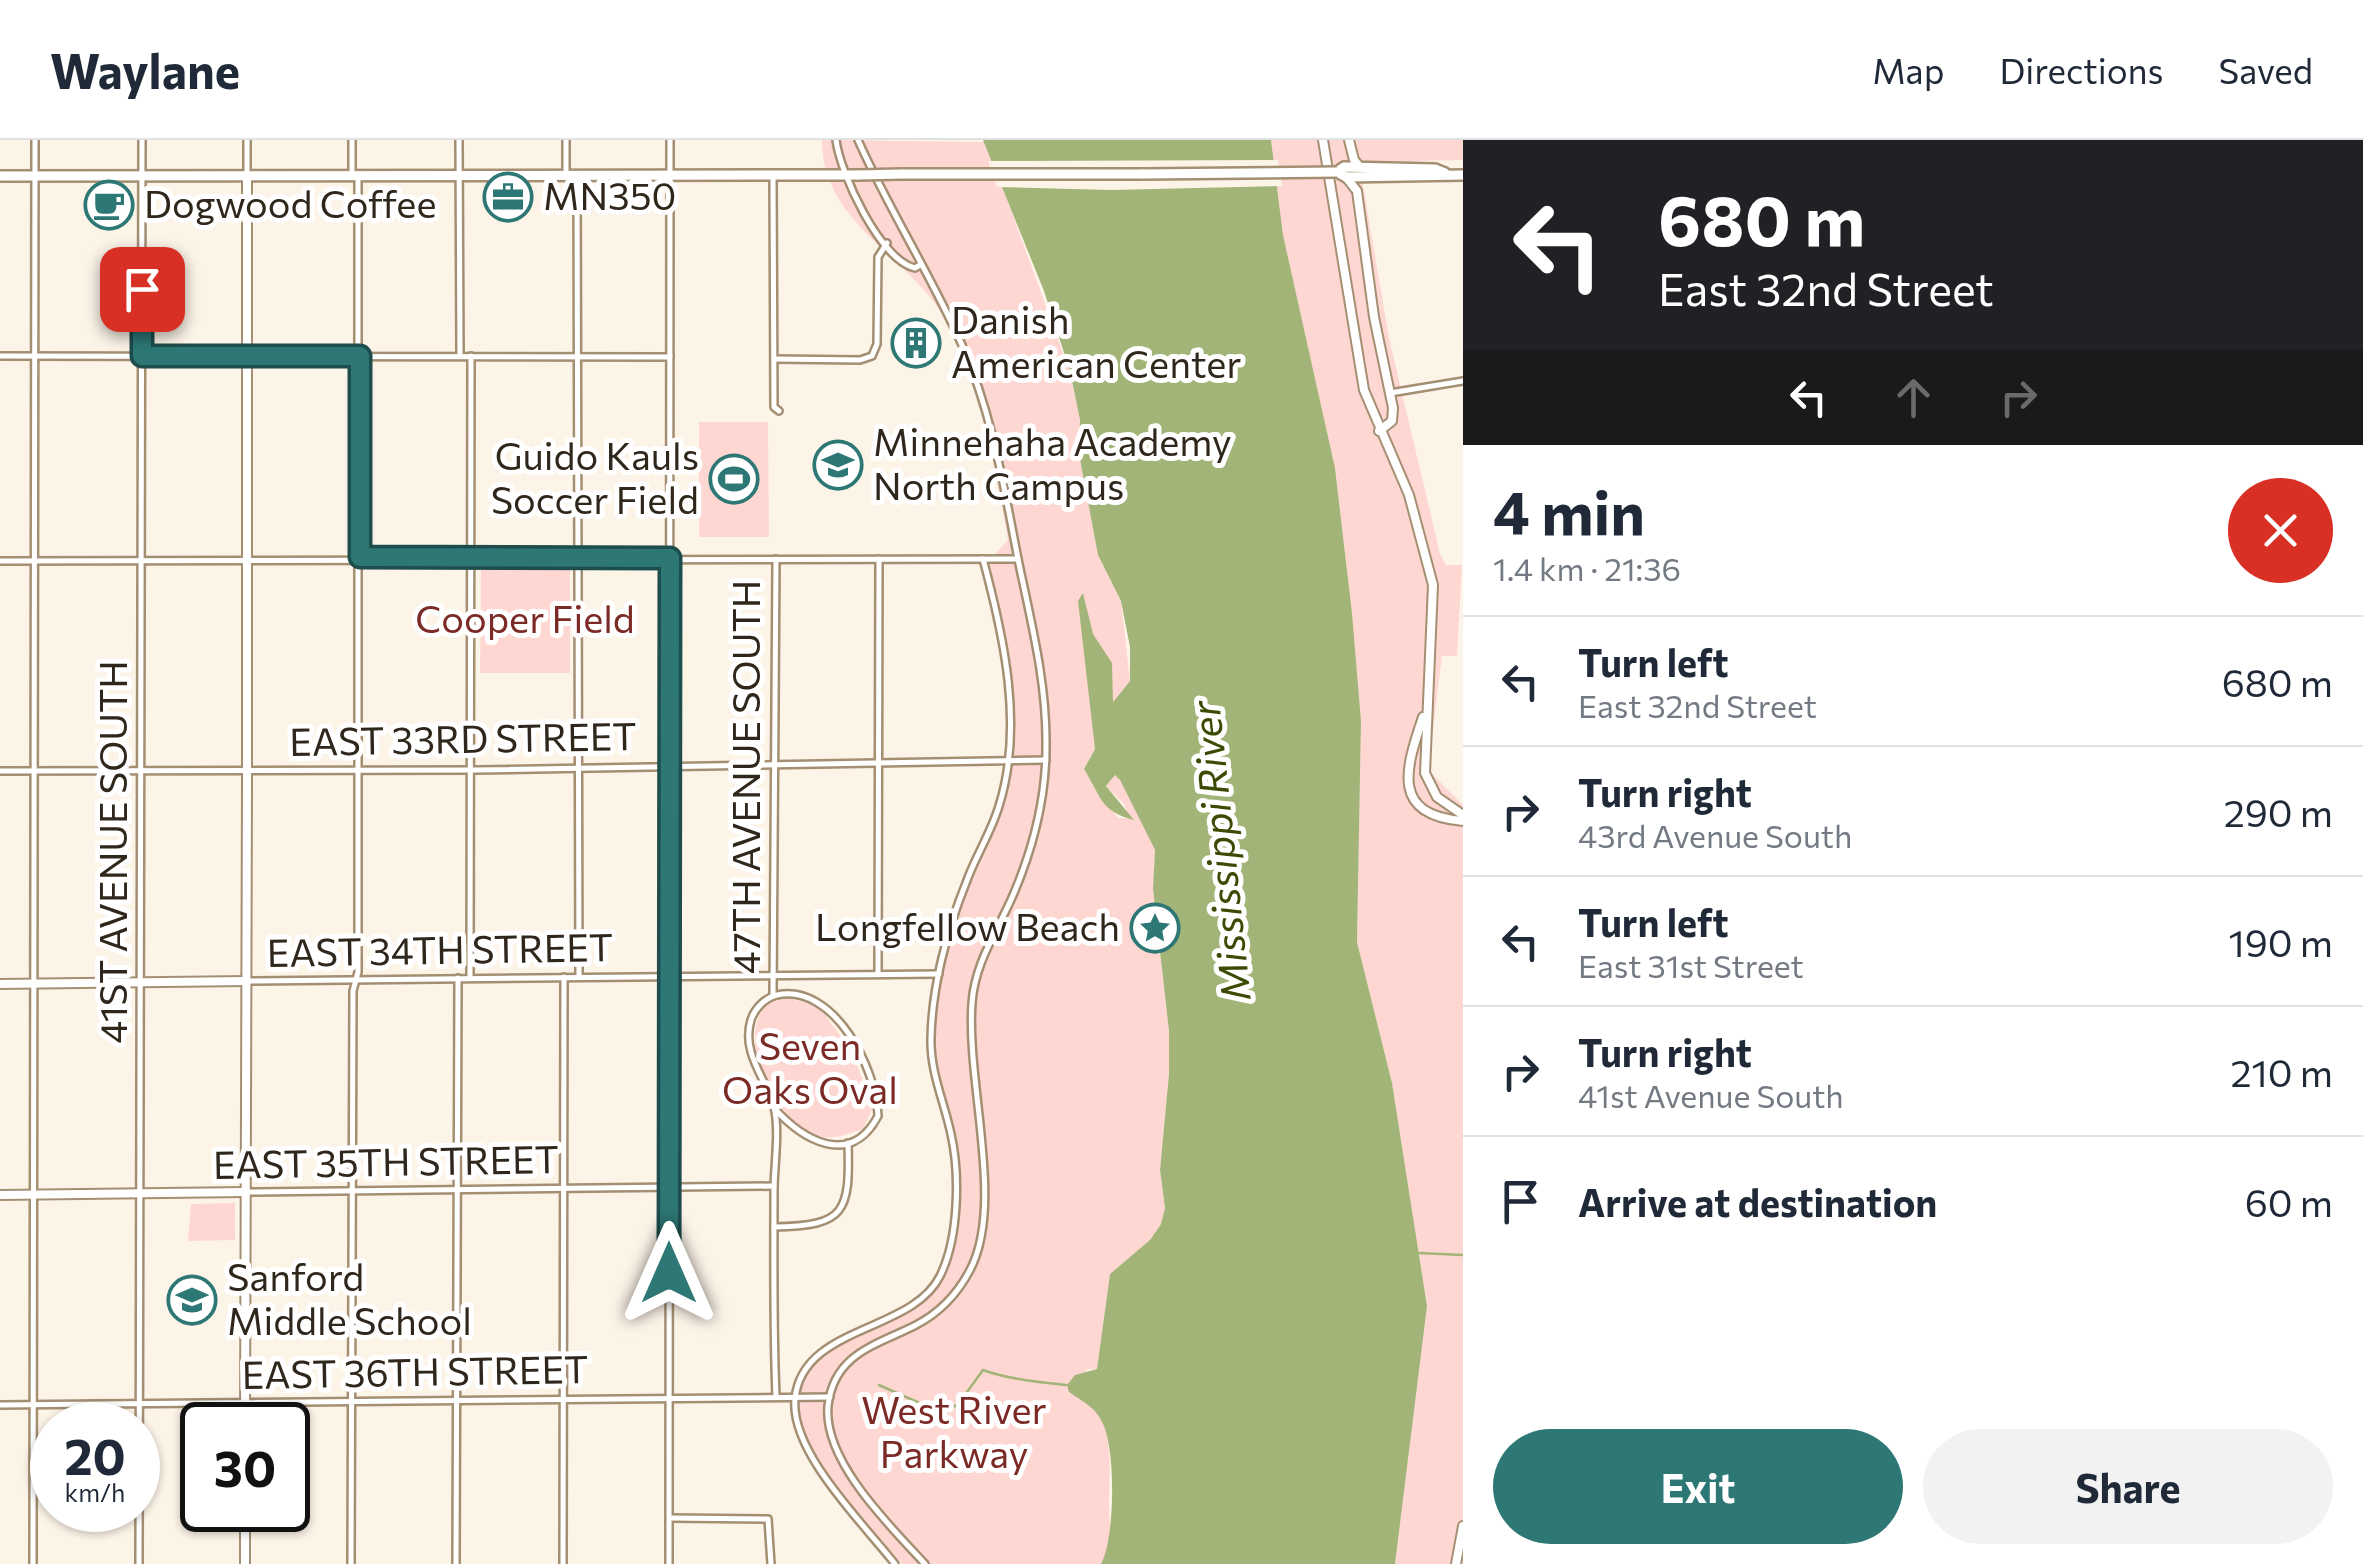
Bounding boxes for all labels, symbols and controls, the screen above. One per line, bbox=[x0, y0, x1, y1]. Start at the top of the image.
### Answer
text: Waylane bbox=[50, 40, 240, 99]
text: Map bbox=[1872, 48, 1944, 91]
text: Directions bbox=[1999, 48, 2164, 91]
text: Saved bbox=[2219, 48, 2313, 91]
office icon: MN350 bbox=[482, 171, 534, 223]
place label: MN350 bbox=[543, 171, 676, 218]
text: 680 m bbox=[1658, 175, 1865, 260]
cafe icon: Dogwood Coffee bbox=[83, 179, 135, 231]
place label: Dogwood Coffee bbox=[144, 179, 436, 226]
icon: left bbox=[1493, 180, 1623, 310]
pin bbox=[100, 247, 185, 332]
text: East 32nd Street bbox=[1658, 260, 1994, 315]
icon: arrive bbox=[115, 262, 170, 317]
place label: Danish American Center bbox=[951, 295, 1241, 386]
building icon: Danish American Center bbox=[890, 317, 942, 369]
icon: left bbox=[1781, 370, 1836, 425]
icon: ahead bbox=[1886, 370, 1941, 425]
icon: right bbox=[1991, 370, 2046, 425]
place label: Minnehaha Academy North Campus bbox=[873, 417, 1232, 508]
place label: Guido Kauls Soccer Field bbox=[491, 431, 699, 522]
school or university icon: Minnehaha Academy North Campus bbox=[812, 439, 864, 491]
sports icon: Guido Kauls Soccer Field bbox=[708, 453, 760, 505]
text: 4 min bbox=[1493, 474, 1645, 547]
button: close bbox=[2228, 478, 2333, 583]
text: 1.4 km · 21:36 bbox=[1493, 548, 1681, 588]
street label: 47TH AVENUE SOUTH bbox=[721, 580, 768, 974]
park label: Cooper Field bbox=[415, 594, 635, 641]
text: Turn left bbox=[1578, 638, 1729, 685]
icon: left bbox=[1493, 654, 1548, 709]
text: 680 m bbox=[2222, 658, 2333, 705]
street label: 41ST AVENUE SOUTH bbox=[88, 660, 135, 1044]
text: East 32nd Street bbox=[1578, 685, 1817, 725]
water label: Mississippi River bbox=[1178, 697, 1259, 1004]
street label: EAST 33RD STREET bbox=[289, 711, 637, 764]
text: Turn right bbox=[1578, 768, 1752, 815]
icon: right bbox=[1493, 784, 1548, 839]
text: 290 m bbox=[2224, 788, 2333, 835]
text: 43rd Avenue South bbox=[1578, 815, 1852, 855]
text: Turn left bbox=[1578, 898, 1729, 945]
place label: Longfellow Beach bbox=[815, 902, 1120, 949]
place icon: Longfellow Beach bbox=[1129, 902, 1181, 954]
icon: left bbox=[1493, 914, 1548, 969]
text: 190 m bbox=[2228, 918, 2333, 965]
street label: EAST 34TH STREET bbox=[266, 922, 613, 975]
text: East 31st Street bbox=[1578, 945, 1804, 985]
park label: Seven Oaks Oval bbox=[722, 1021, 898, 1112]
text: Turn right bbox=[1578, 1028, 1752, 1075]
icon: right bbox=[1493, 1044, 1548, 1099]
text: 210 m bbox=[2230, 1048, 2333, 1095]
text: 41st Avenue South bbox=[1578, 1075, 1844, 1115]
street label: EAST 35TH STREET bbox=[213, 1134, 559, 1187]
icon: arrive bbox=[1493, 1174, 1548, 1229]
text: Arrive at destination bbox=[1578, 1178, 1937, 1225]
text: 60 m bbox=[2245, 1178, 2333, 1225]
position arrow bbox=[617, 1221, 721, 1325]
place label: Sanford Middle School bbox=[227, 1252, 472, 1343]
school or university icon: Sanford Middle School bbox=[166, 1274, 218, 1326]
street label: EAST 36TH STREET bbox=[241, 1344, 589, 1397]
park label: West River Parkway bbox=[861, 1385, 1047, 1476]
speed limit sign: 30 bbox=[180, 1402, 310, 1532]
text: 20 bbox=[64, 1424, 126, 1485]
button: Exit bbox=[1493, 1429, 1903, 1544]
button: Share bbox=[1923, 1429, 2333, 1544]
text: km/h bbox=[65, 1477, 125, 1507]

